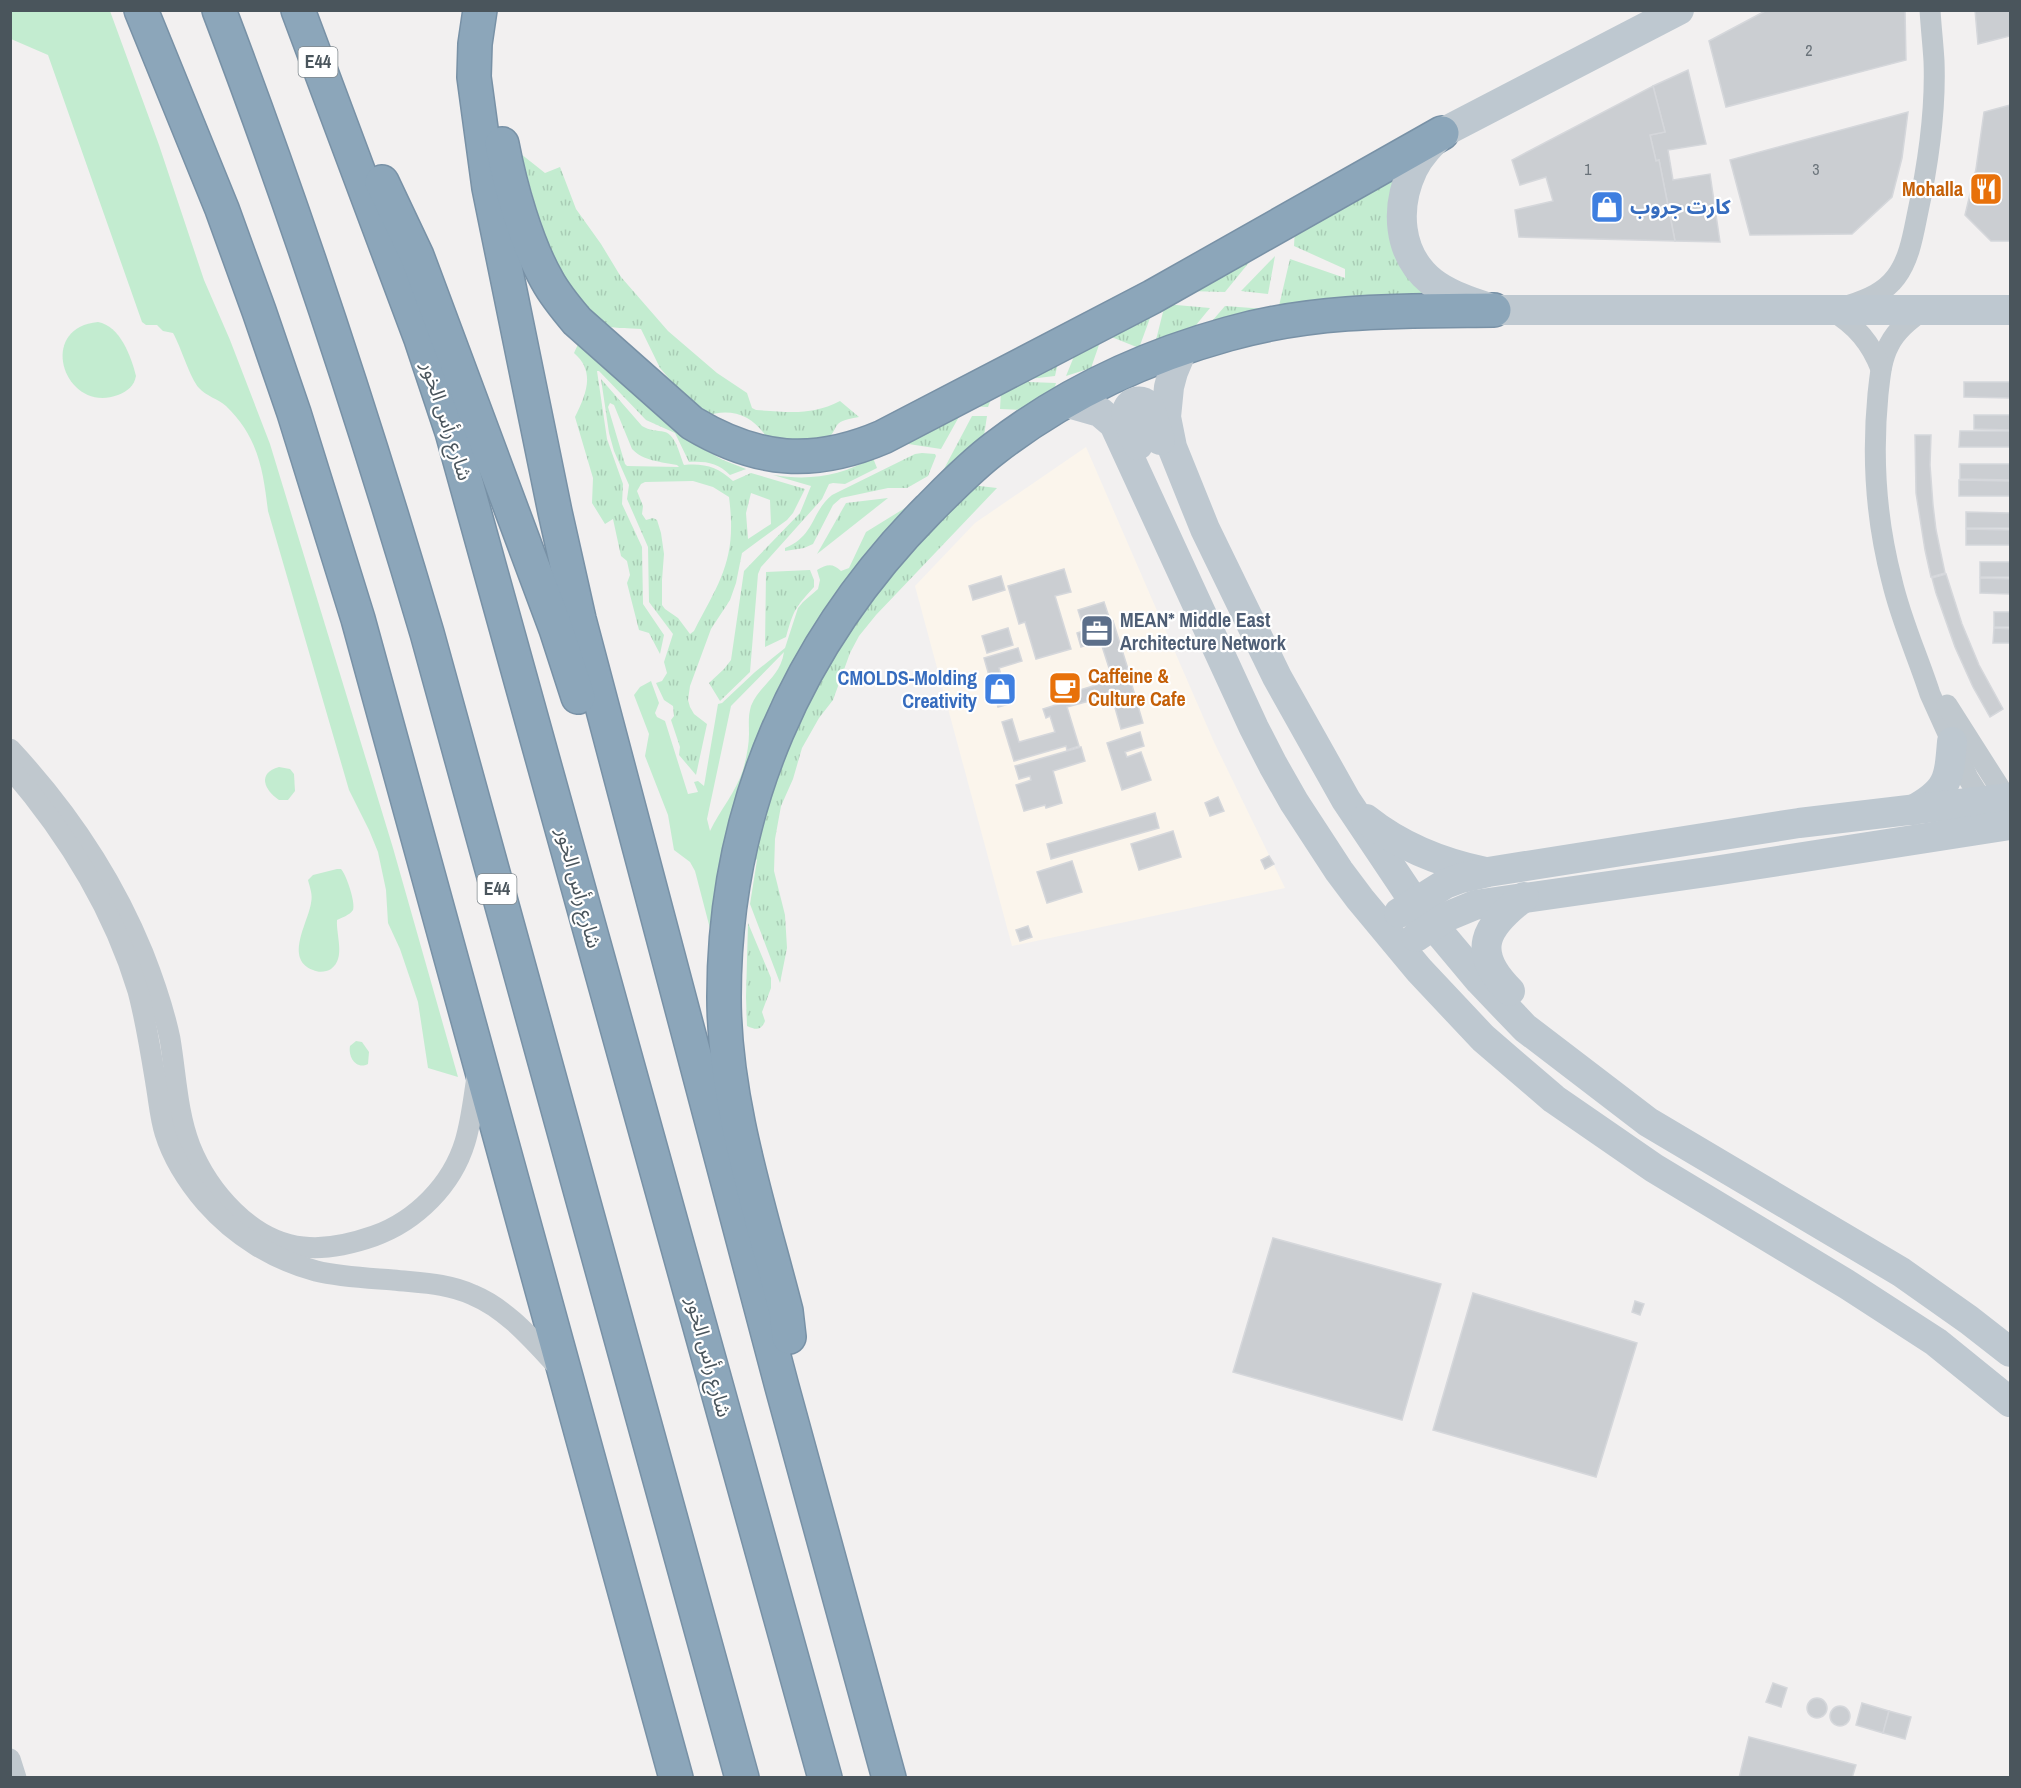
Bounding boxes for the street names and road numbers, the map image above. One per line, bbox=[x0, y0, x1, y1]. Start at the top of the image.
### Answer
road number: E44 bbox=[298, 47, 338, 77]
street label: شارع رأس الخور bbox=[413, 357, 479, 484]
street label: شارع رأس الخور bbox=[548, 824, 608, 951]
road number: E44 bbox=[478, 874, 516, 904]
street label: شارع رأس الخور bbox=[678, 1293, 738, 1420]

